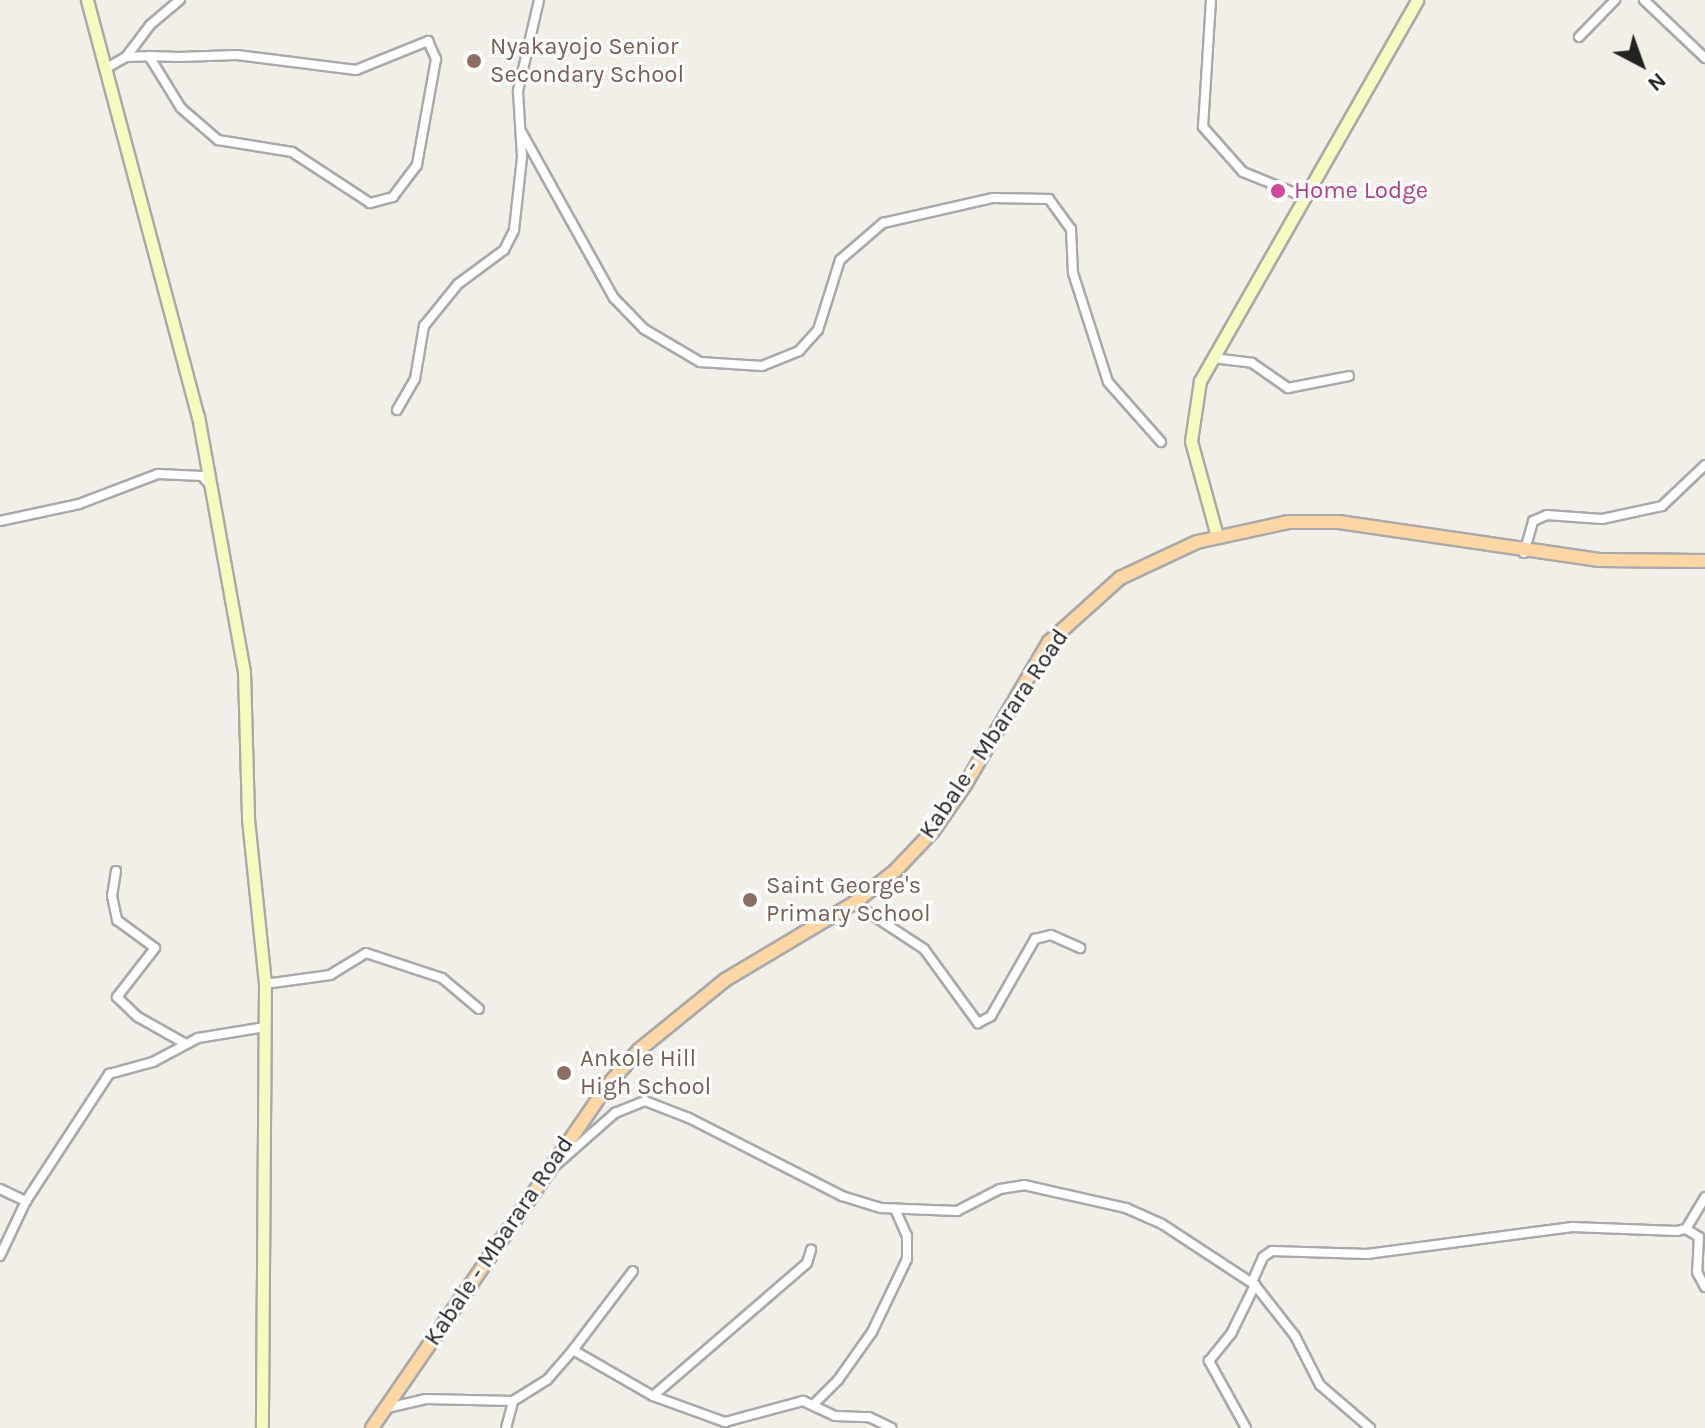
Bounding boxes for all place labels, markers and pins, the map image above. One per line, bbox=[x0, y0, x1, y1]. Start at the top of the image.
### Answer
place label: Nyakayojo Senior Secondary School bbox=[490, 33, 684, 89]
marker: Nyakayojo Senior Secondary School bbox=[465, 52, 483, 70]
place label: Home Lodge bbox=[1294, 177, 1428, 205]
marker: Home Lodge bbox=[1269, 182, 1287, 200]
place label: Saint George's Primary School bbox=[766, 872, 931, 928]
marker: Saint George's Primary School bbox=[741, 891, 759, 909]
place label: Ankole Hill High School bbox=[580, 1045, 711, 1101]
marker: Ankole Hill High School bbox=[555, 1064, 573, 1082]

